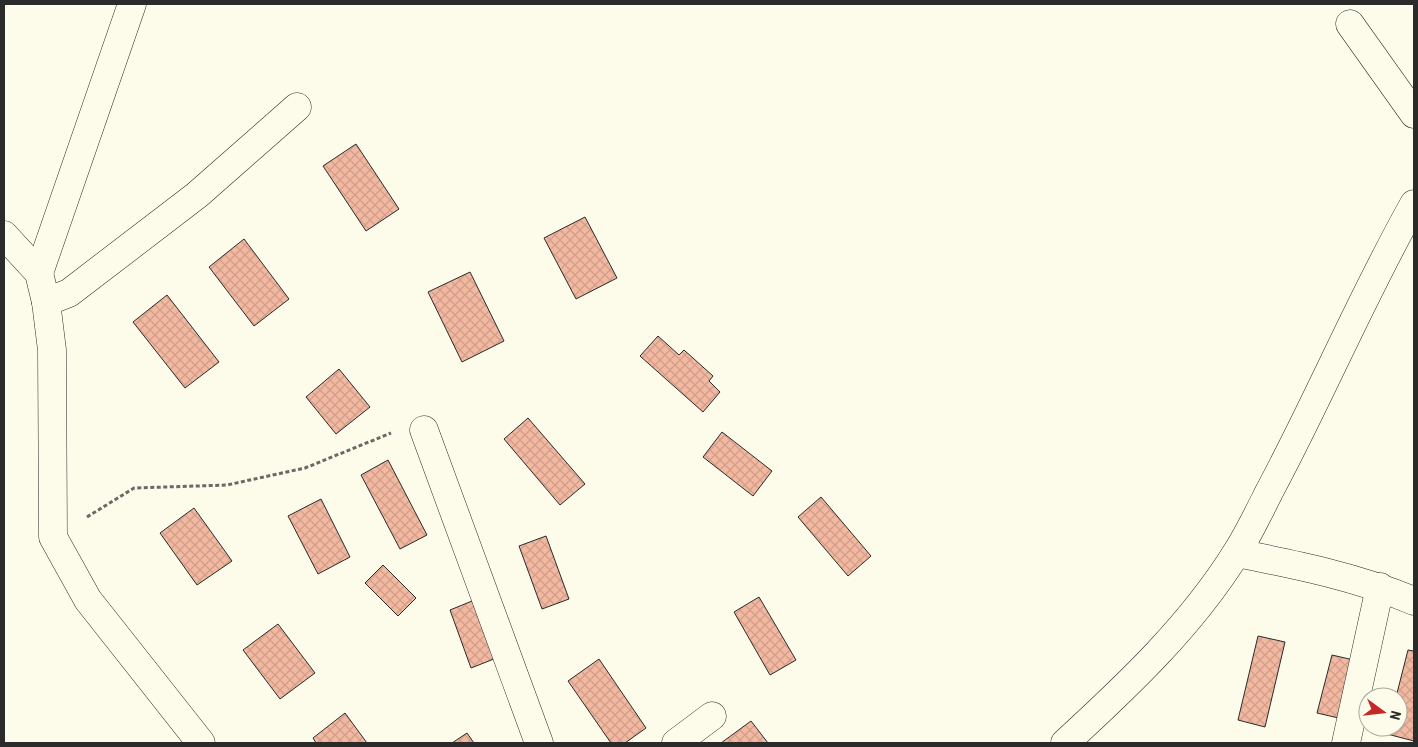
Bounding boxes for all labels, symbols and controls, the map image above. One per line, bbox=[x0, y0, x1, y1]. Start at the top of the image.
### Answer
north arrow bbox=[1358, 687, 1408, 737]
text: N bbox=[1387, 709, 1404, 722]

